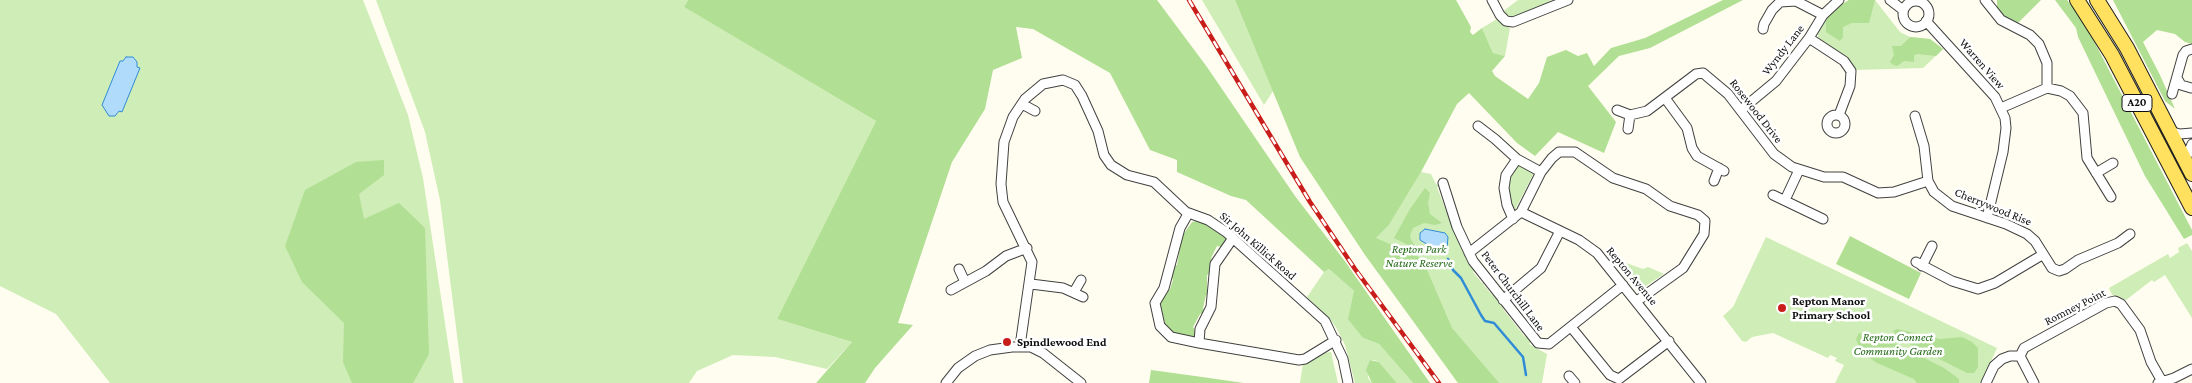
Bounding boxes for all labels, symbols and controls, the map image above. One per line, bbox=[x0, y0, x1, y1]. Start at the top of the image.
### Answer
street label: Wyndy Lane bbox=[1759, 22, 1807, 78]
street label: Warren View bbox=[1956, 36, 2008, 92]
street label: Rosewood Drive bbox=[1726, 76, 1786, 146]
road number: A20 bbox=[2122, 95, 2152, 112]
street label: Cherrywood Rise bbox=[1952, 185, 2034, 229]
street label: Sir John Killick Road bbox=[1217, 209, 1299, 283]
park label: Repton Park Nature Reserve bbox=[1385, 242, 1453, 270]
street label: Repton Avenue bbox=[1603, 244, 1661, 308]
street label: Peter Churchill Lane bbox=[1478, 248, 1548, 334]
street label: Romney Point bbox=[2042, 285, 2108, 329]
place label: Repton Manor Primary School bbox=[1792, 294, 1870, 322]
marker: Repton Manor Primary School bbox=[1776, 302, 1788, 314]
park label: Repton Connect Community Garden bbox=[1853, 330, 1943, 358]
place label: Spindlewood End bbox=[1017, 335, 1107, 349]
marker: Spindlewood End bbox=[1001, 336, 1013, 348]

